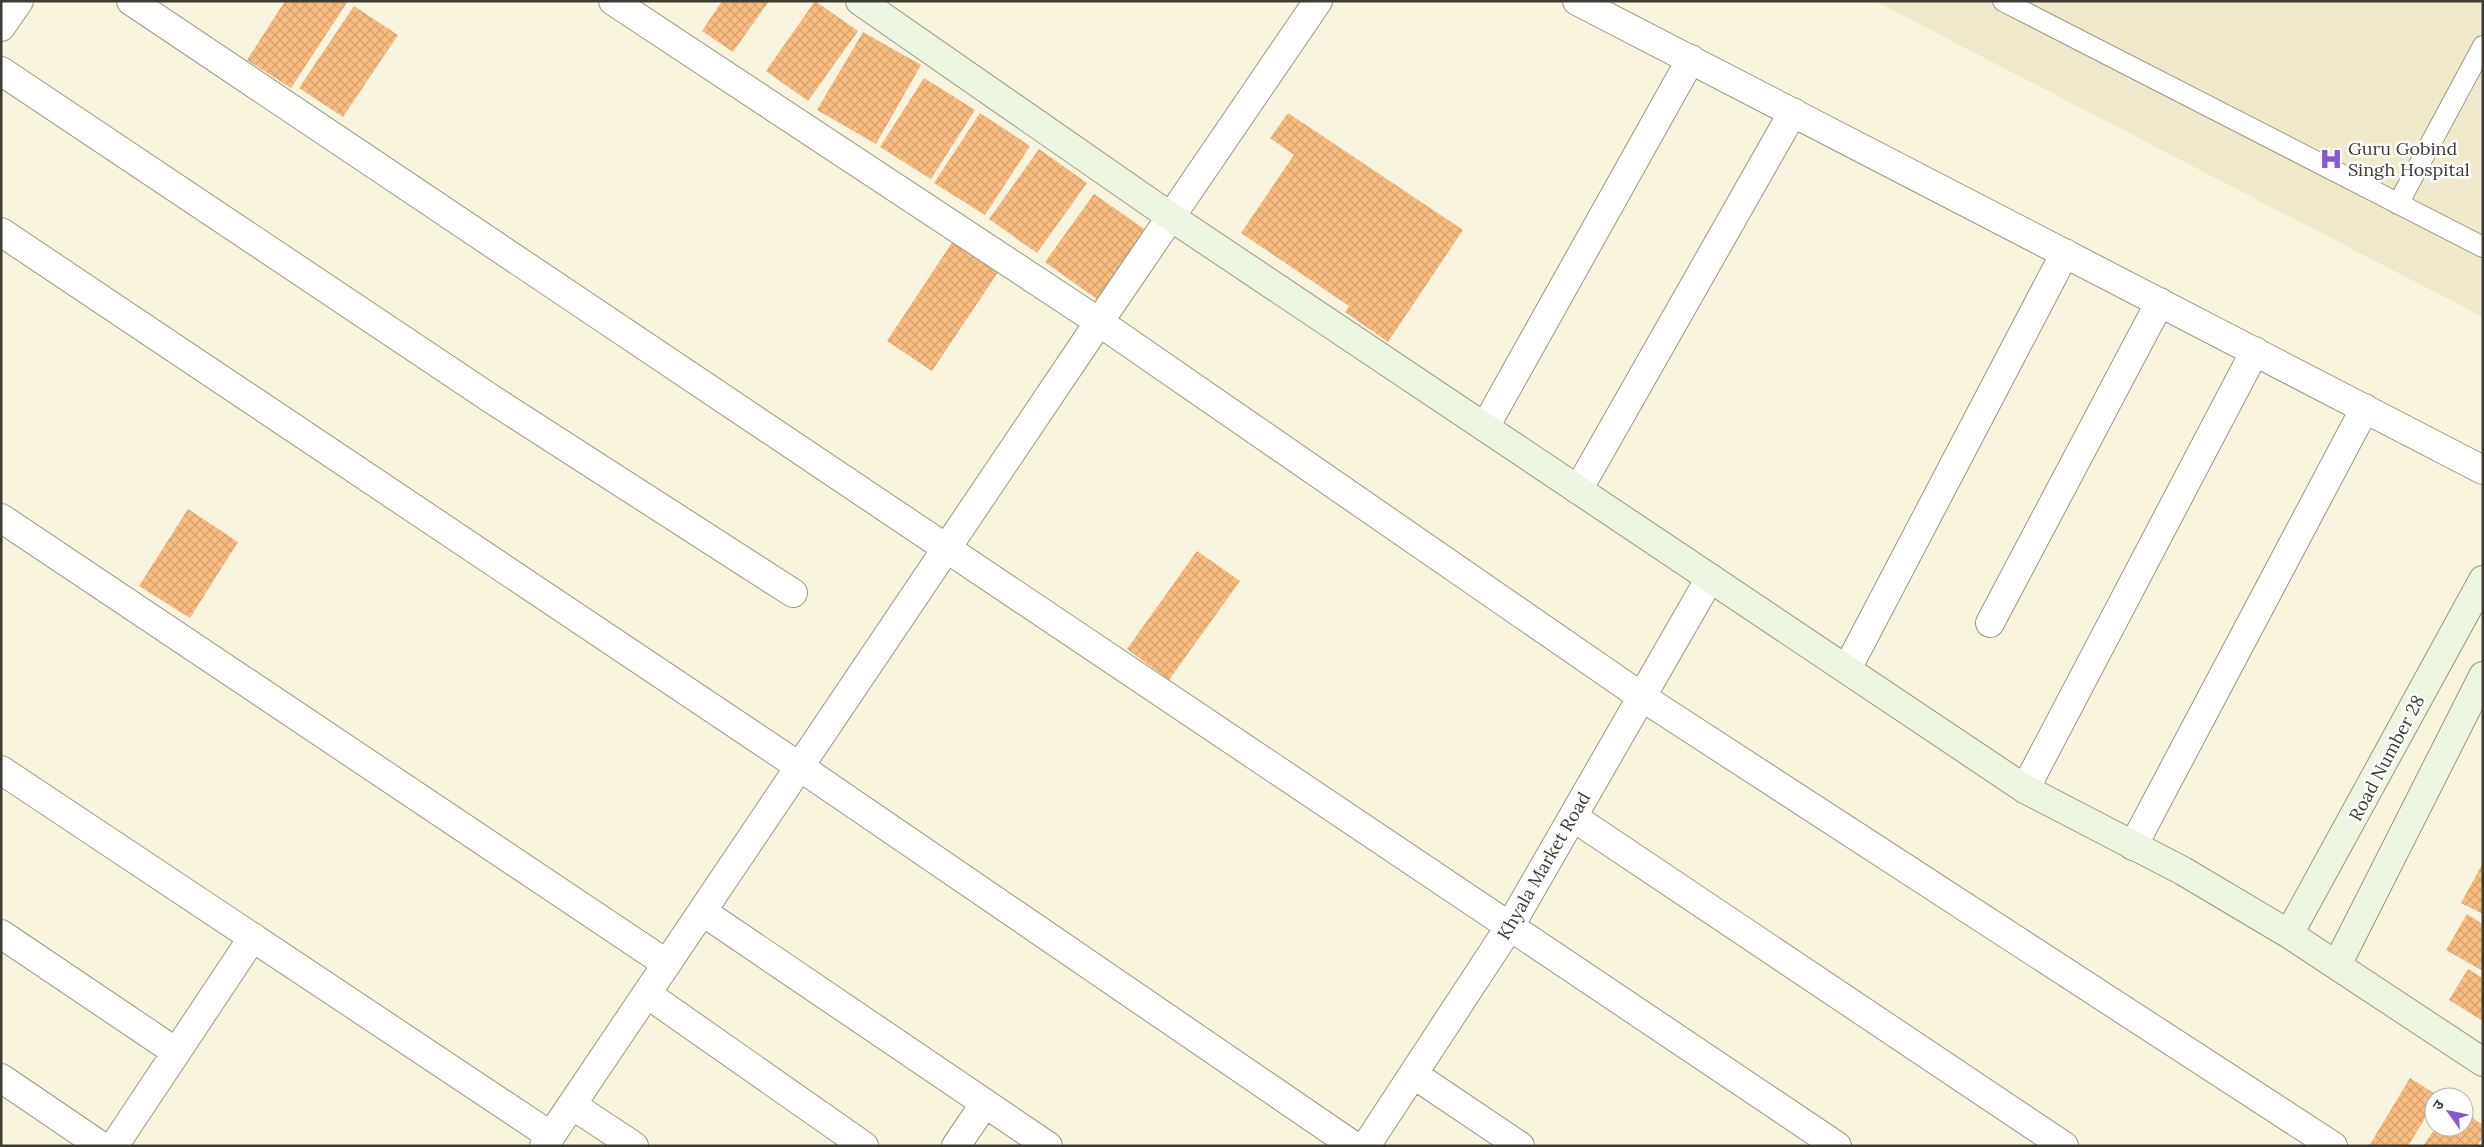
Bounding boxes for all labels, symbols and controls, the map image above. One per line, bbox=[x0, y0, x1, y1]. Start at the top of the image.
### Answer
place label: Guru Gobind Singh Hospital bbox=[2348, 137, 2470, 181]
hospital icon: Guru Gobind Singh Hospital bbox=[2318, 146, 2344, 172]
street label: Road Number 28 bbox=[2344, 691, 2429, 825]
street label: Khyala Market Road bbox=[1492, 788, 1595, 944]
north arrow bbox=[2424, 1087, 2474, 1137]
text: उ bbox=[2428, 1096, 2448, 1113]

